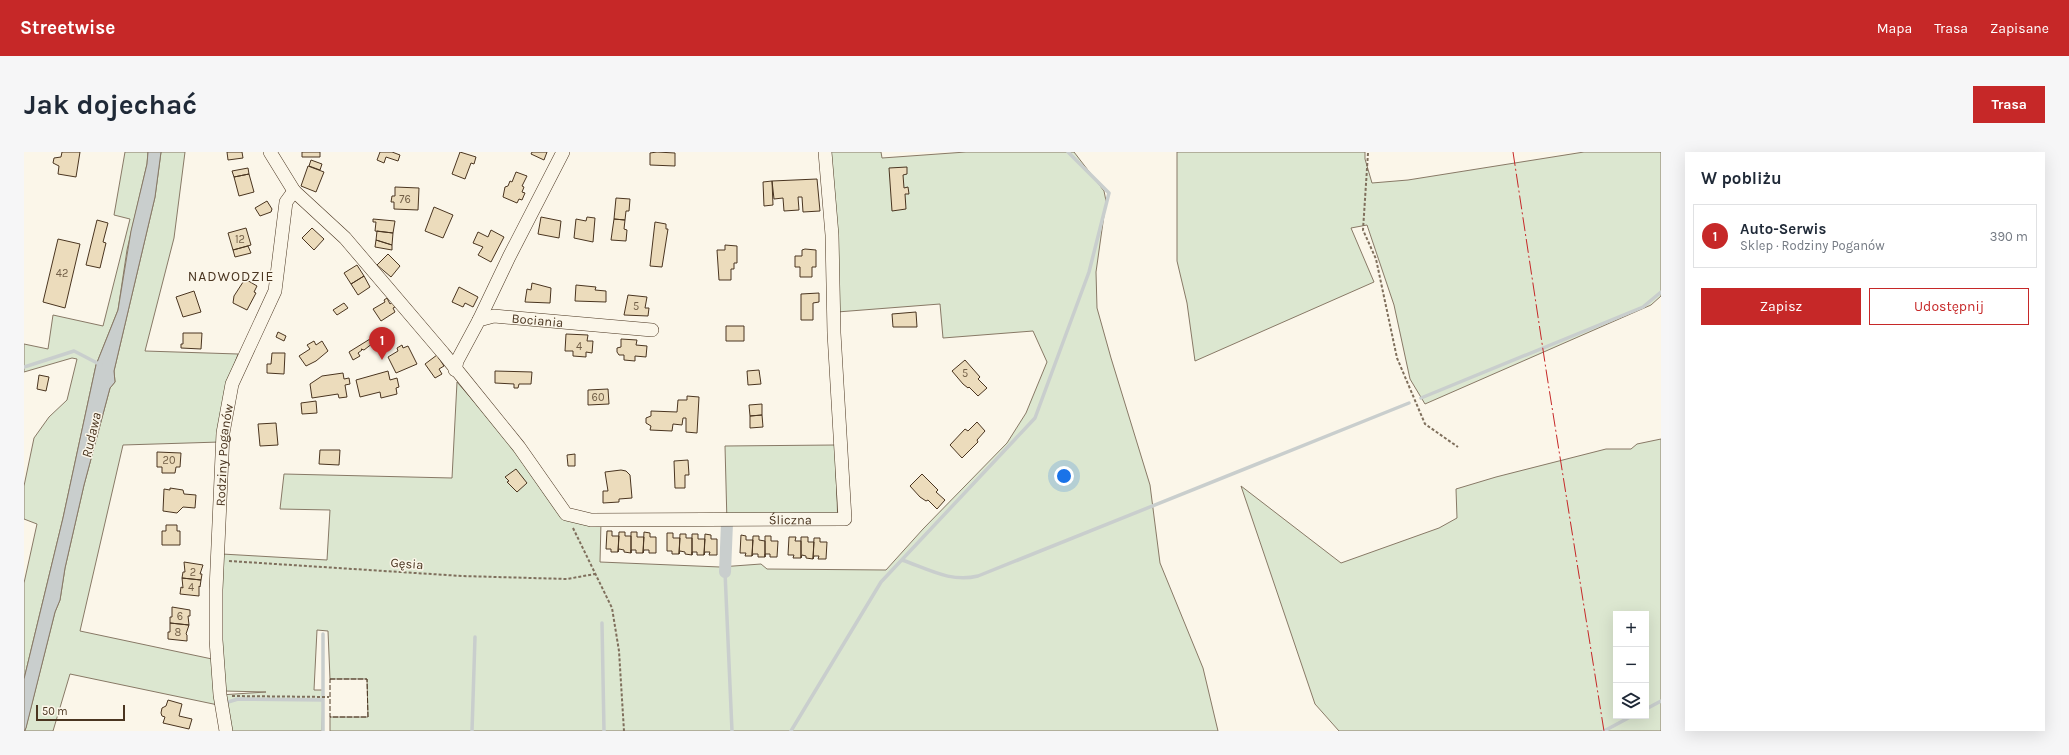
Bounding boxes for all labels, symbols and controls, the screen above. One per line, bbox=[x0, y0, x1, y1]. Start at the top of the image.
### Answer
text: Streetwise bbox=[20, 17, 115, 39]
text: Mapa bbox=[1877, 20, 1912, 37]
text: Trasa bbox=[1934, 20, 1968, 37]
text: Zapisane bbox=[1990, 20, 2049, 37]
button: Trasa bbox=[1973, 86, 2045, 123]
text: Jak dojechać bbox=[24, 88, 197, 121]
text: W pobliżu bbox=[1701, 168, 1782, 188]
house number: 76 bbox=[399, 193, 411, 206]
text: Auto-Serwis bbox=[1740, 220, 1826, 238]
text: 1 bbox=[1713, 229, 1717, 244]
text: 390 m bbox=[1990, 229, 2028, 244]
house number: 12 bbox=[235, 233, 245, 246]
text: Sklep · Rodziny Poganów bbox=[1740, 238, 1885, 253]
house number: 42 bbox=[56, 267, 68, 280]
district label: NADWODZIE bbox=[188, 268, 274, 285]
button: Zapisz bbox=[1701, 288, 1861, 325]
button: Udostępnij bbox=[1869, 288, 2029, 325]
house number: 5 bbox=[633, 300, 639, 313]
street label: Bociania bbox=[511, 311, 564, 330]
pin: 1 bbox=[369, 327, 395, 360]
house number: 4 bbox=[576, 340, 582, 353]
house number: 5 bbox=[962, 367, 968, 380]
house number: 60 bbox=[592, 391, 604, 404]
street label: Rodziny Poganów bbox=[213, 402, 236, 507]
water label: Rudawa bbox=[78, 411, 105, 459]
house number: 20 bbox=[163, 454, 175, 467]
your location bbox=[1054, 466, 1074, 486]
street label: Śliczna bbox=[769, 511, 812, 527]
street label: Gęsia bbox=[390, 555, 424, 572]
house number: 2 bbox=[190, 566, 196, 579]
house number: 4 bbox=[188, 581, 194, 594]
house number: 6 bbox=[177, 610, 183, 623]
map controls bbox=[1613, 611, 1649, 719]
button: + bbox=[1613, 611, 1649, 647]
house number: 8 bbox=[175, 626, 182, 639]
button: − bbox=[1613, 647, 1649, 683]
button: layers bbox=[1613, 683, 1649, 719]
scale bar bbox=[36, 703, 125, 722]
text: 50 m bbox=[42, 705, 68, 718]

